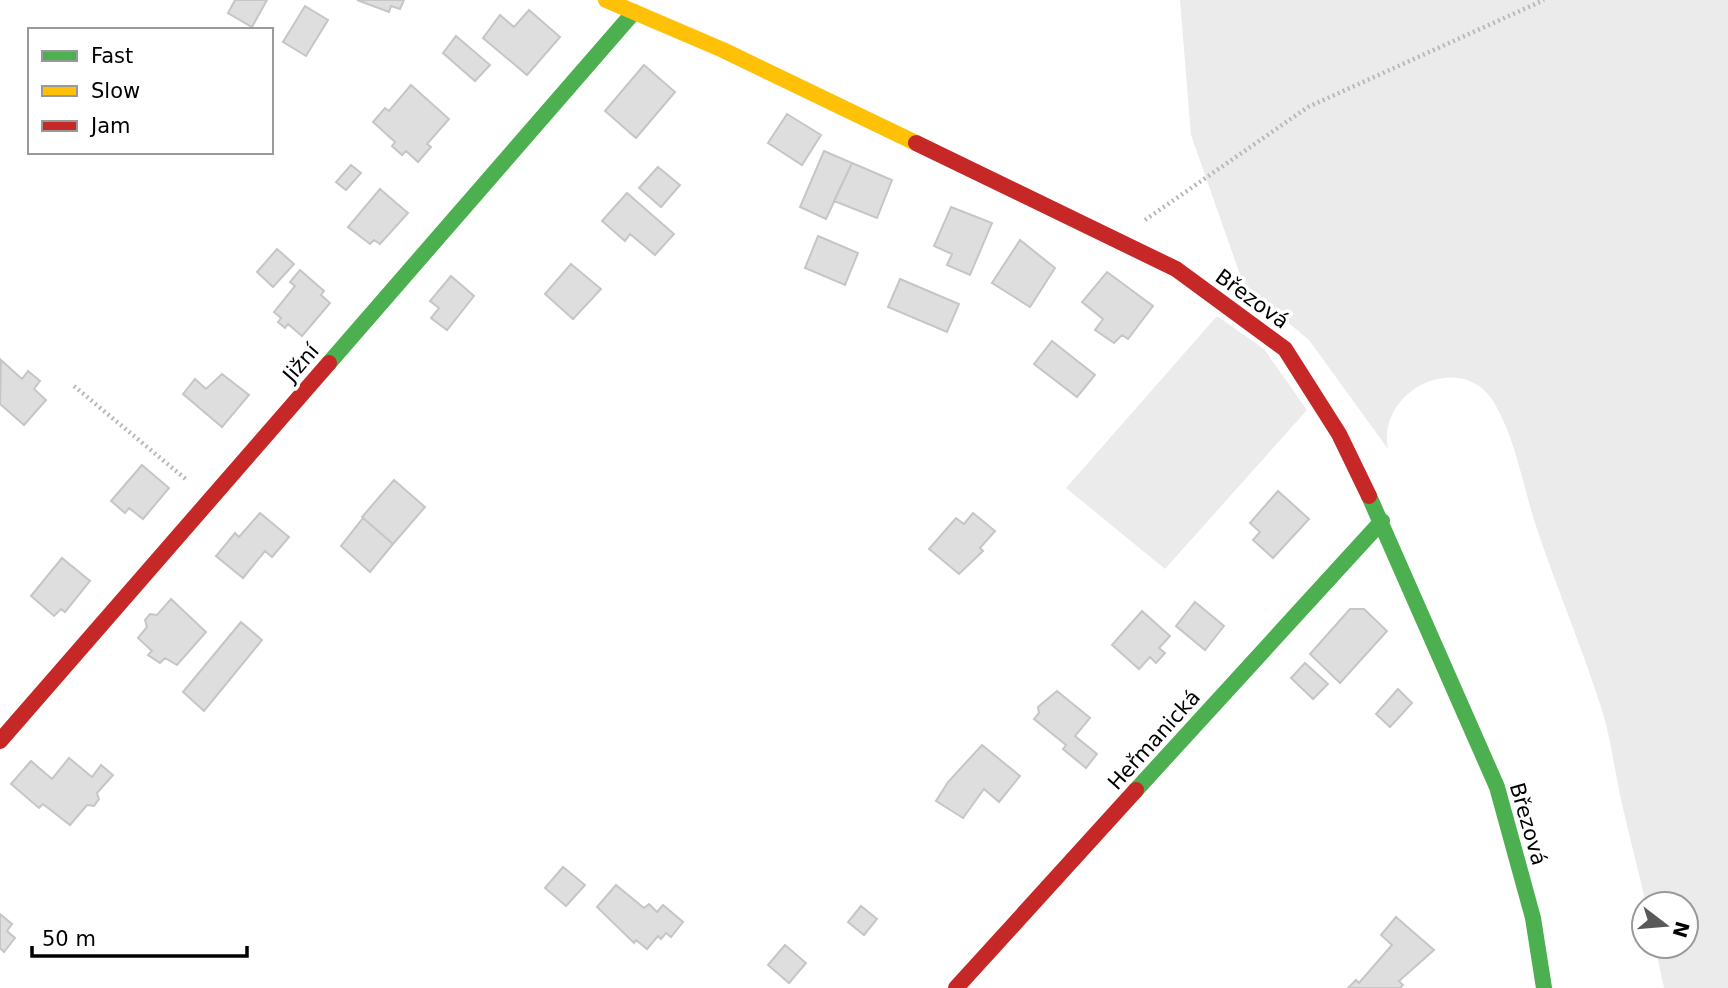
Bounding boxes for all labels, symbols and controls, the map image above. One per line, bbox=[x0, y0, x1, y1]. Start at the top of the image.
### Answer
legend bbox=[28, 28, 273, 154]
text: Fast bbox=[91, 44, 133, 68]
text: Slow bbox=[91, 79, 140, 103]
text: Jam bbox=[89, 114, 131, 138]
street label: Březová bbox=[1211, 264, 1293, 334]
street label: Jižní bbox=[277, 338, 325, 388]
street label: Heřmanická bbox=[1103, 685, 1205, 795]
street label: Březová bbox=[1505, 780, 1551, 868]
north arrow bbox=[1630, 890, 1700, 960]
scale bar bbox=[32, 914, 247, 958]
text: N bbox=[1669, 919, 1694, 940]
text: 50 m bbox=[42, 927, 96, 951]

